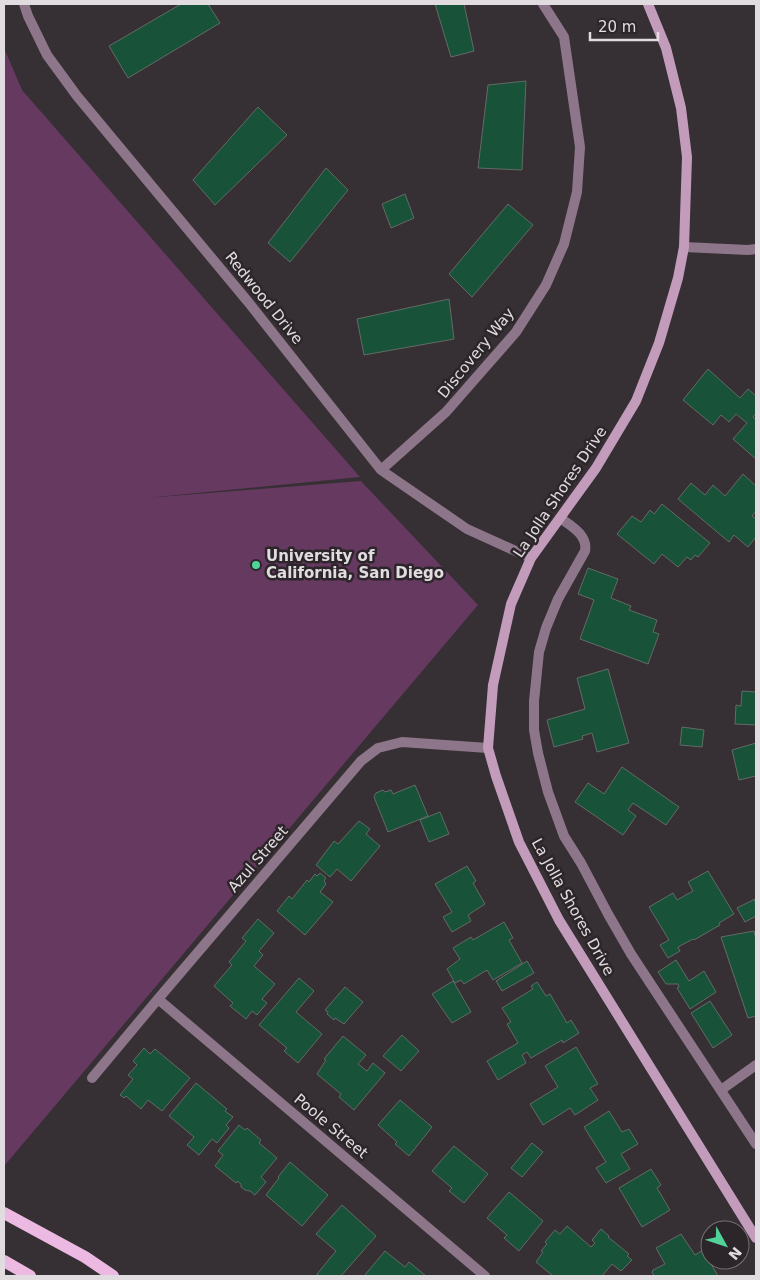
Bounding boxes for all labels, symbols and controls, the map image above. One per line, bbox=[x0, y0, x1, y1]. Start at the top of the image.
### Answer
scale bar bbox=[590, 10, 658, 42]
text: 20 m bbox=[598, 18, 636, 36]
street label: Redwood Drive bbox=[221, 248, 307, 348]
street label: Discovery Way bbox=[434, 304, 518, 402]
street label: La Jolla Shores Drive bbox=[509, 423, 611, 561]
place label: University of California, San Diego bbox=[266, 547, 444, 582]
marker: University of California, San Diego bbox=[250, 559, 262, 571]
street label: Azul Street bbox=[224, 822, 292, 896]
street label: La Jolla Shores Drive bbox=[528, 835, 618, 979]
street label: Poole Street bbox=[291, 1090, 372, 1162]
north arrow bbox=[700, 1220, 750, 1270]
text: N bbox=[725, 1244, 745, 1263]

